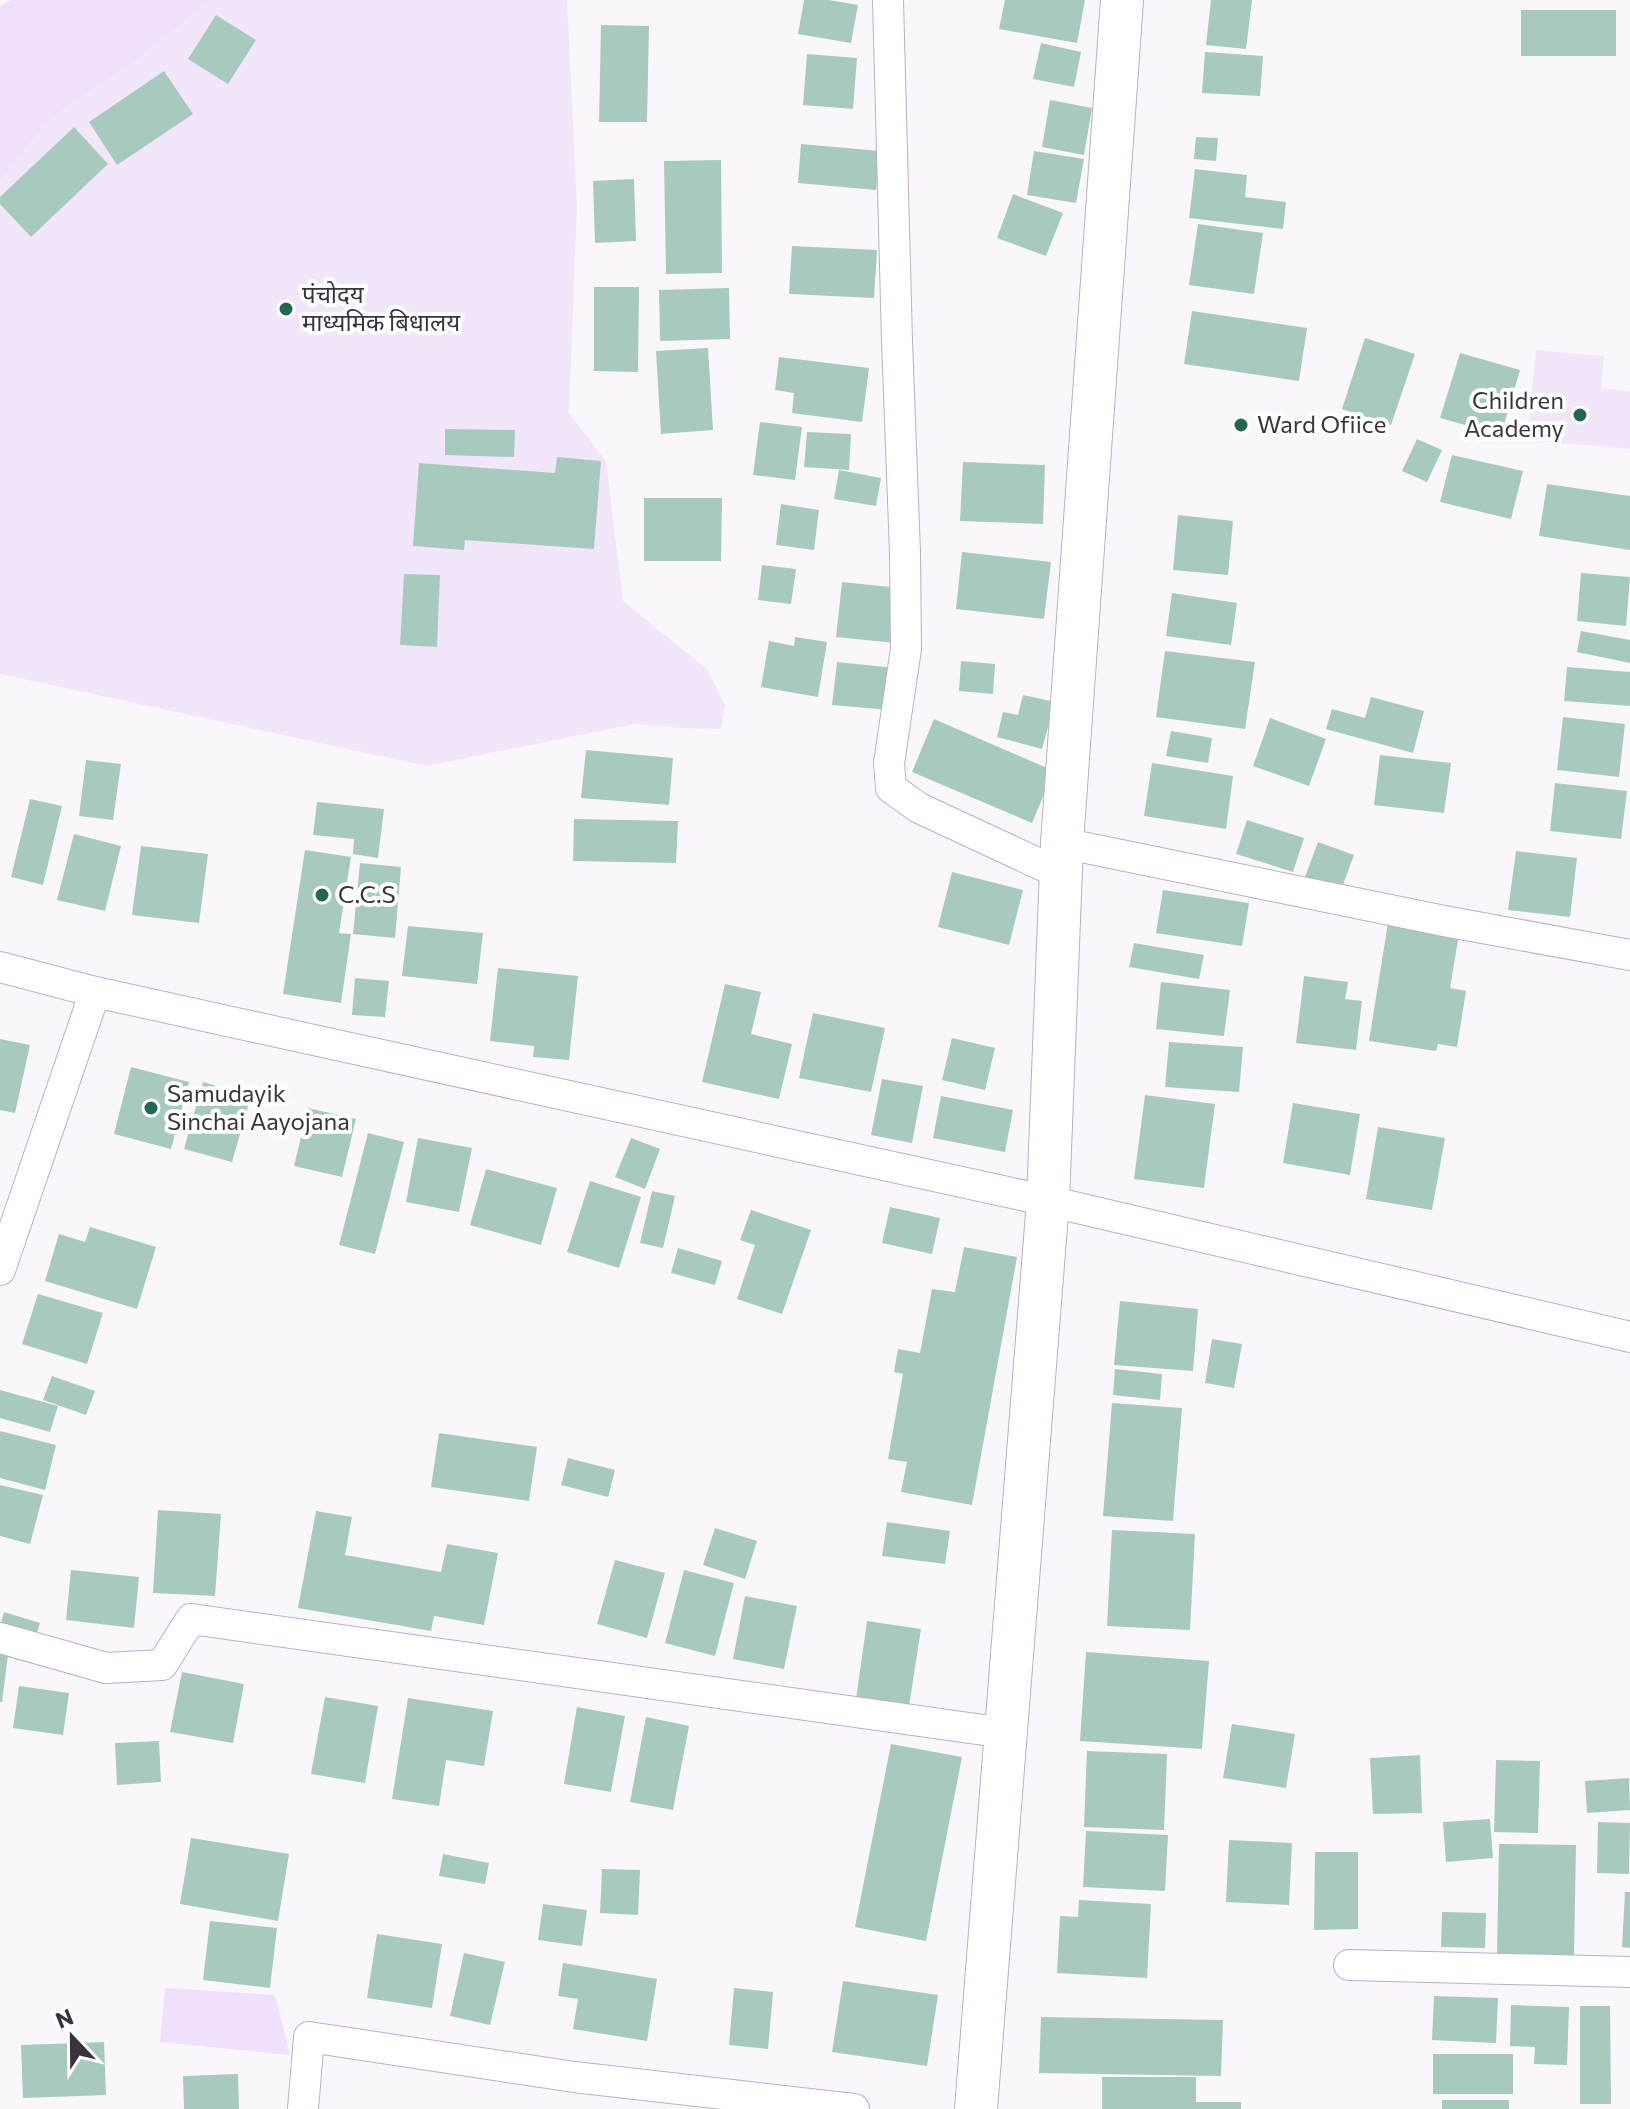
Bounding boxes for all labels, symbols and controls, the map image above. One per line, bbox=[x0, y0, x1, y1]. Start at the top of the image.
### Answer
place label: पंचोदय माध्यमिक बिधालय bbox=[302, 279, 461, 336]
marker: पंचोदय माध्यमिक बिधालय bbox=[277, 300, 295, 318]
place label: Children Academy bbox=[1464, 385, 1564, 442]
marker: Children Academy bbox=[1571, 406, 1589, 424]
place label: Ward Ofiice bbox=[1257, 409, 1386, 438]
marker: Ward Ofiice bbox=[1232, 416, 1250, 434]
place label: C.C.S bbox=[338, 879, 396, 908]
marker: C.C.S bbox=[313, 886, 331, 904]
place label: Samudayik Sinchai Aayojana bbox=[167, 1078, 350, 1135]
marker: Samudayik Sinchai Aayojana bbox=[142, 1099, 160, 1117]
north arrow bbox=[32, 1997, 112, 2077]
text: N bbox=[52, 2002, 77, 2034]

